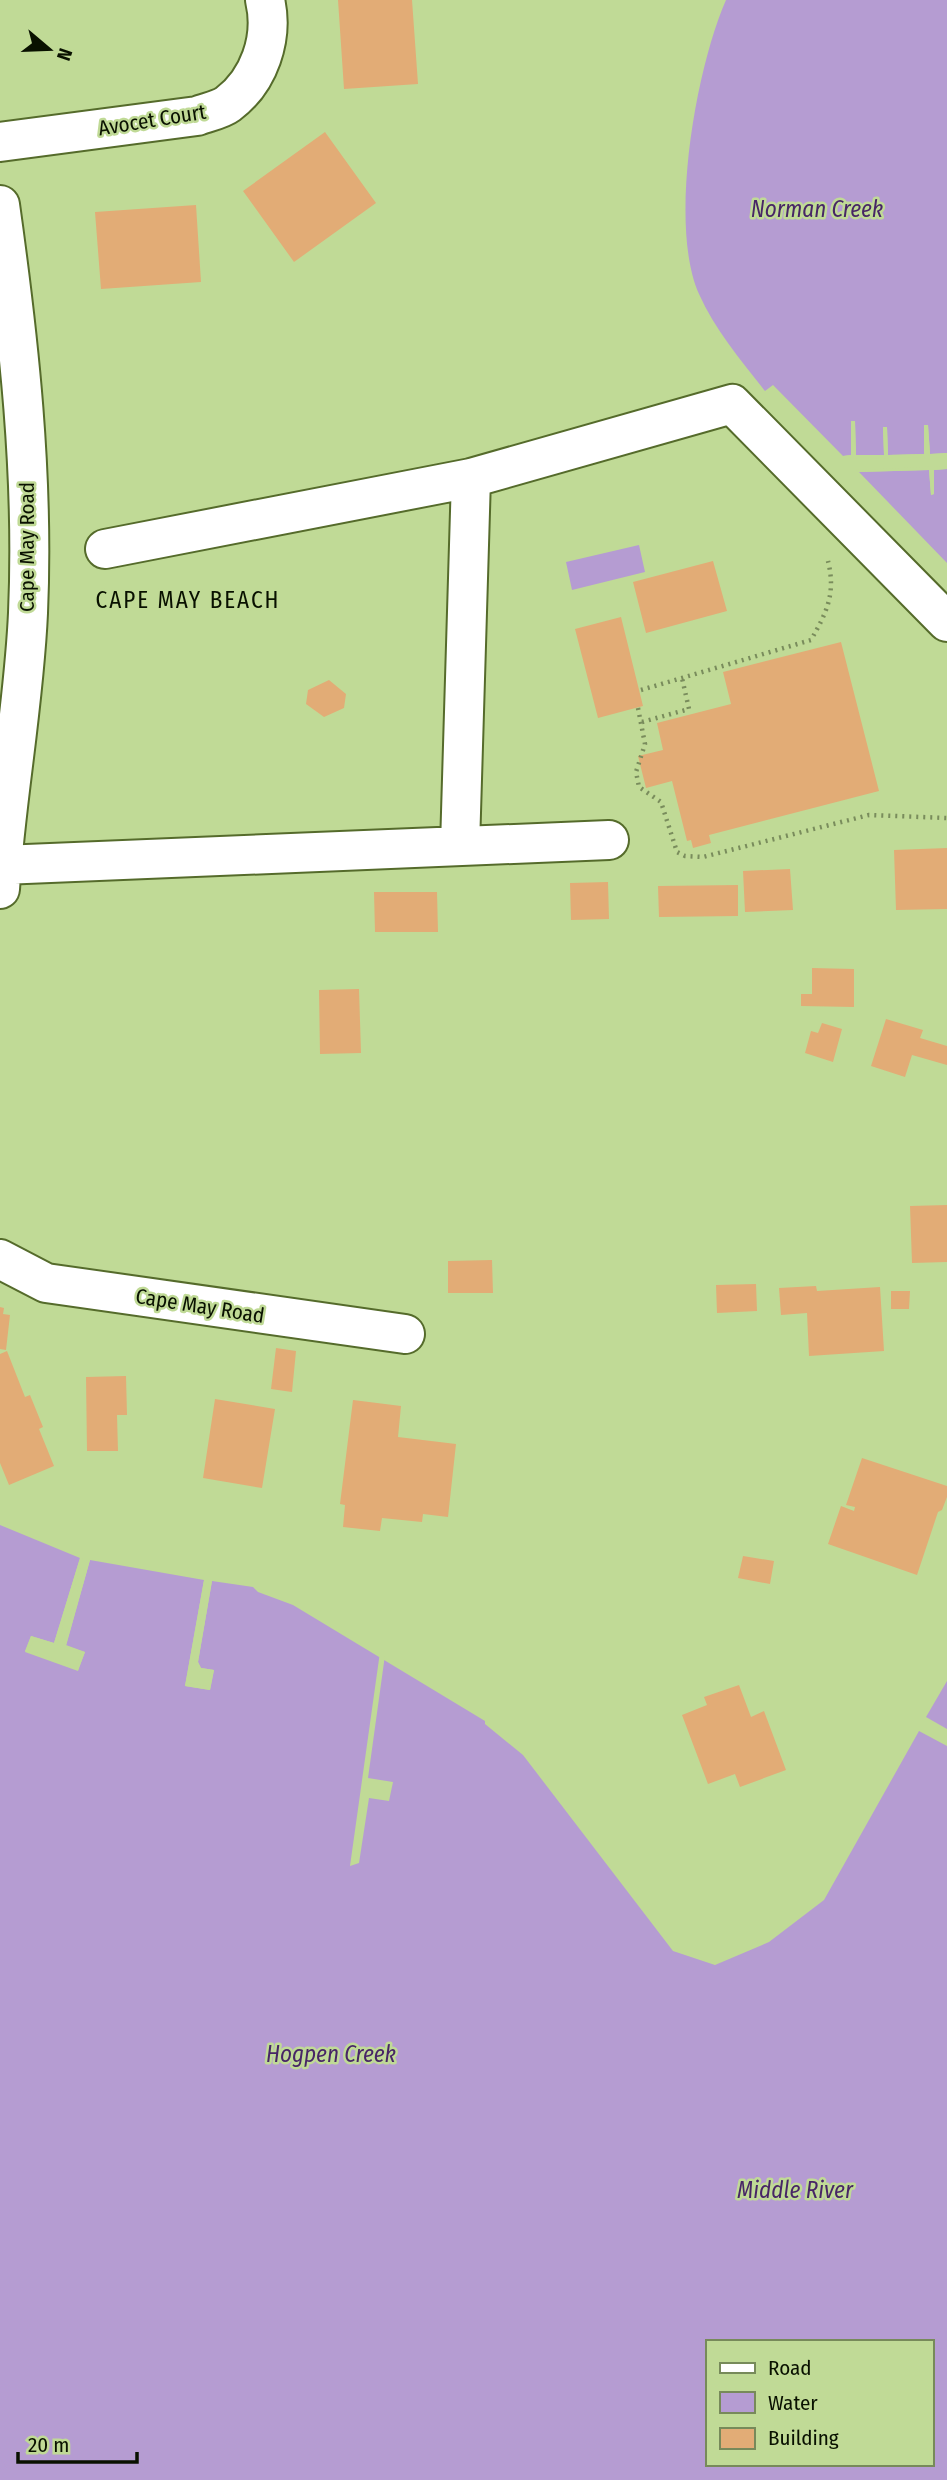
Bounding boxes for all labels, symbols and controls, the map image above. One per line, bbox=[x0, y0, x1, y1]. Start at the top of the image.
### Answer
north arrow bbox=[14, 14, 84, 84]
text: N bbox=[52, 45, 77, 64]
street label: Avocet Court bbox=[96, 99, 208, 141]
water label: Norman Creek bbox=[751, 195, 883, 223]
street label: Cape May Road bbox=[14, 482, 40, 612]
district label: CAPE MAY BEACH bbox=[95, 586, 281, 614]
street label: Cape May Road bbox=[134, 1283, 266, 1329]
water label: Hogpen Creek bbox=[266, 2040, 396, 2068]
water label: Middle River bbox=[737, 2176, 854, 2204]
legend bbox=[706, 2340, 933, 2466]
text: Road bbox=[768, 2355, 812, 2381]
text: Water bbox=[768, 2390, 818, 2416]
scale bar bbox=[18, 2420, 136, 2464]
text: Building bbox=[768, 2425, 839, 2451]
text: 20 m bbox=[28, 2432, 69, 2458]

